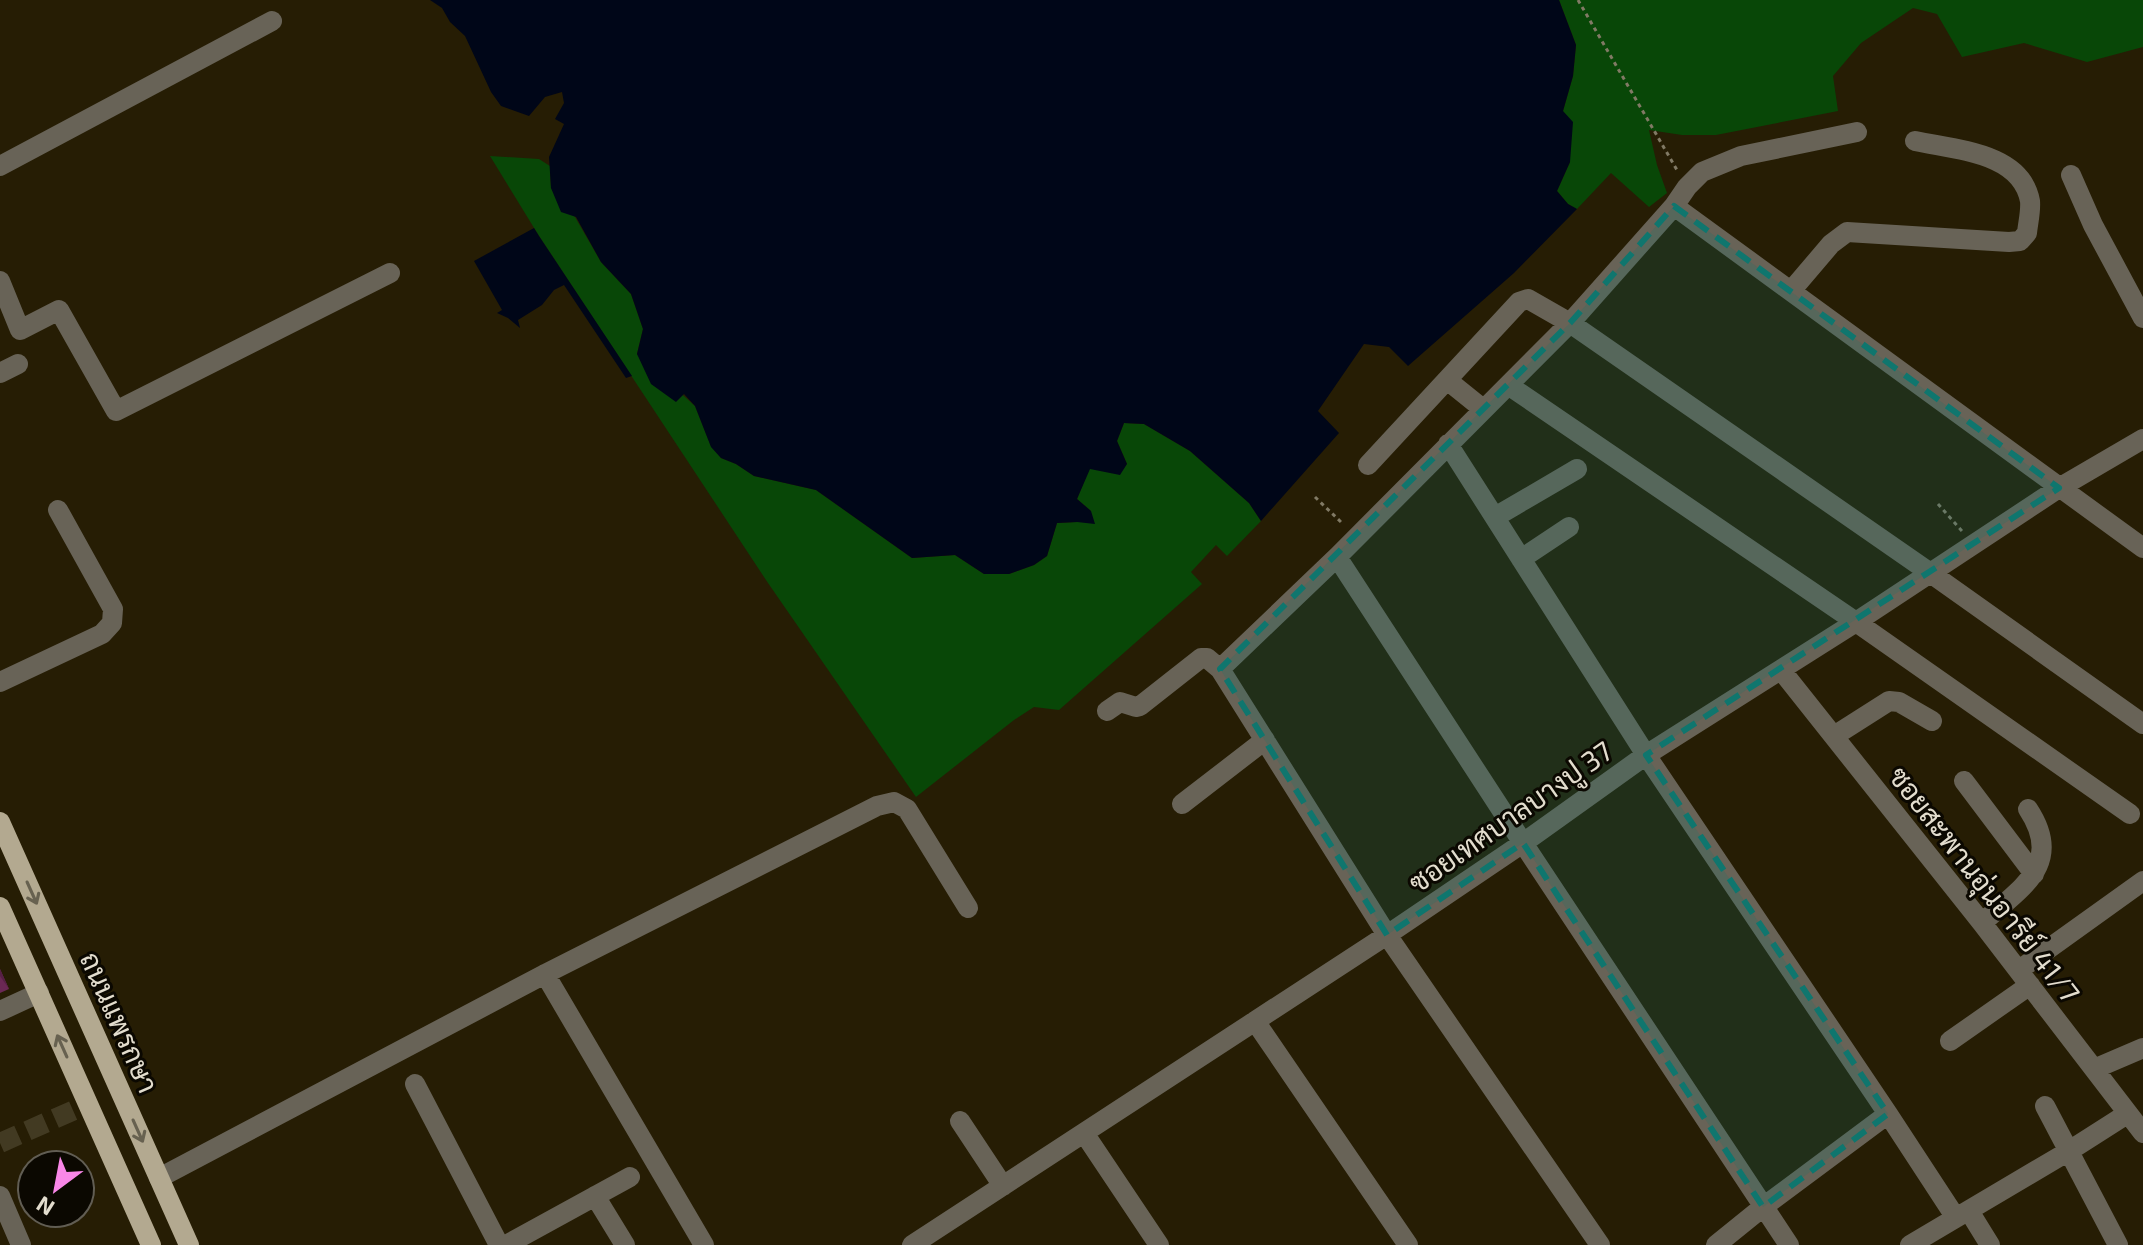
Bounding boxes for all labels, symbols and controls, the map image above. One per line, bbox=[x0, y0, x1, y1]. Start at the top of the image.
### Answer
street label: ซอยเทศบาลบางปู 37 bbox=[1402, 733, 1620, 902]
street label: ซอยสะพานอุ่นอารีย์ 41/7 bbox=[1879, 759, 2088, 1011]
one-way arrow bbox=[25, 881, 40, 905]
street label: ถนนแพรกษา bbox=[74, 946, 166, 1098]
one-way arrow bbox=[54, 1034, 69, 1058]
one-way arrow bbox=[131, 1118, 146, 1142]
north arrow bbox=[16, 1149, 96, 1229]
text: N bbox=[31, 1192, 58, 1222]

